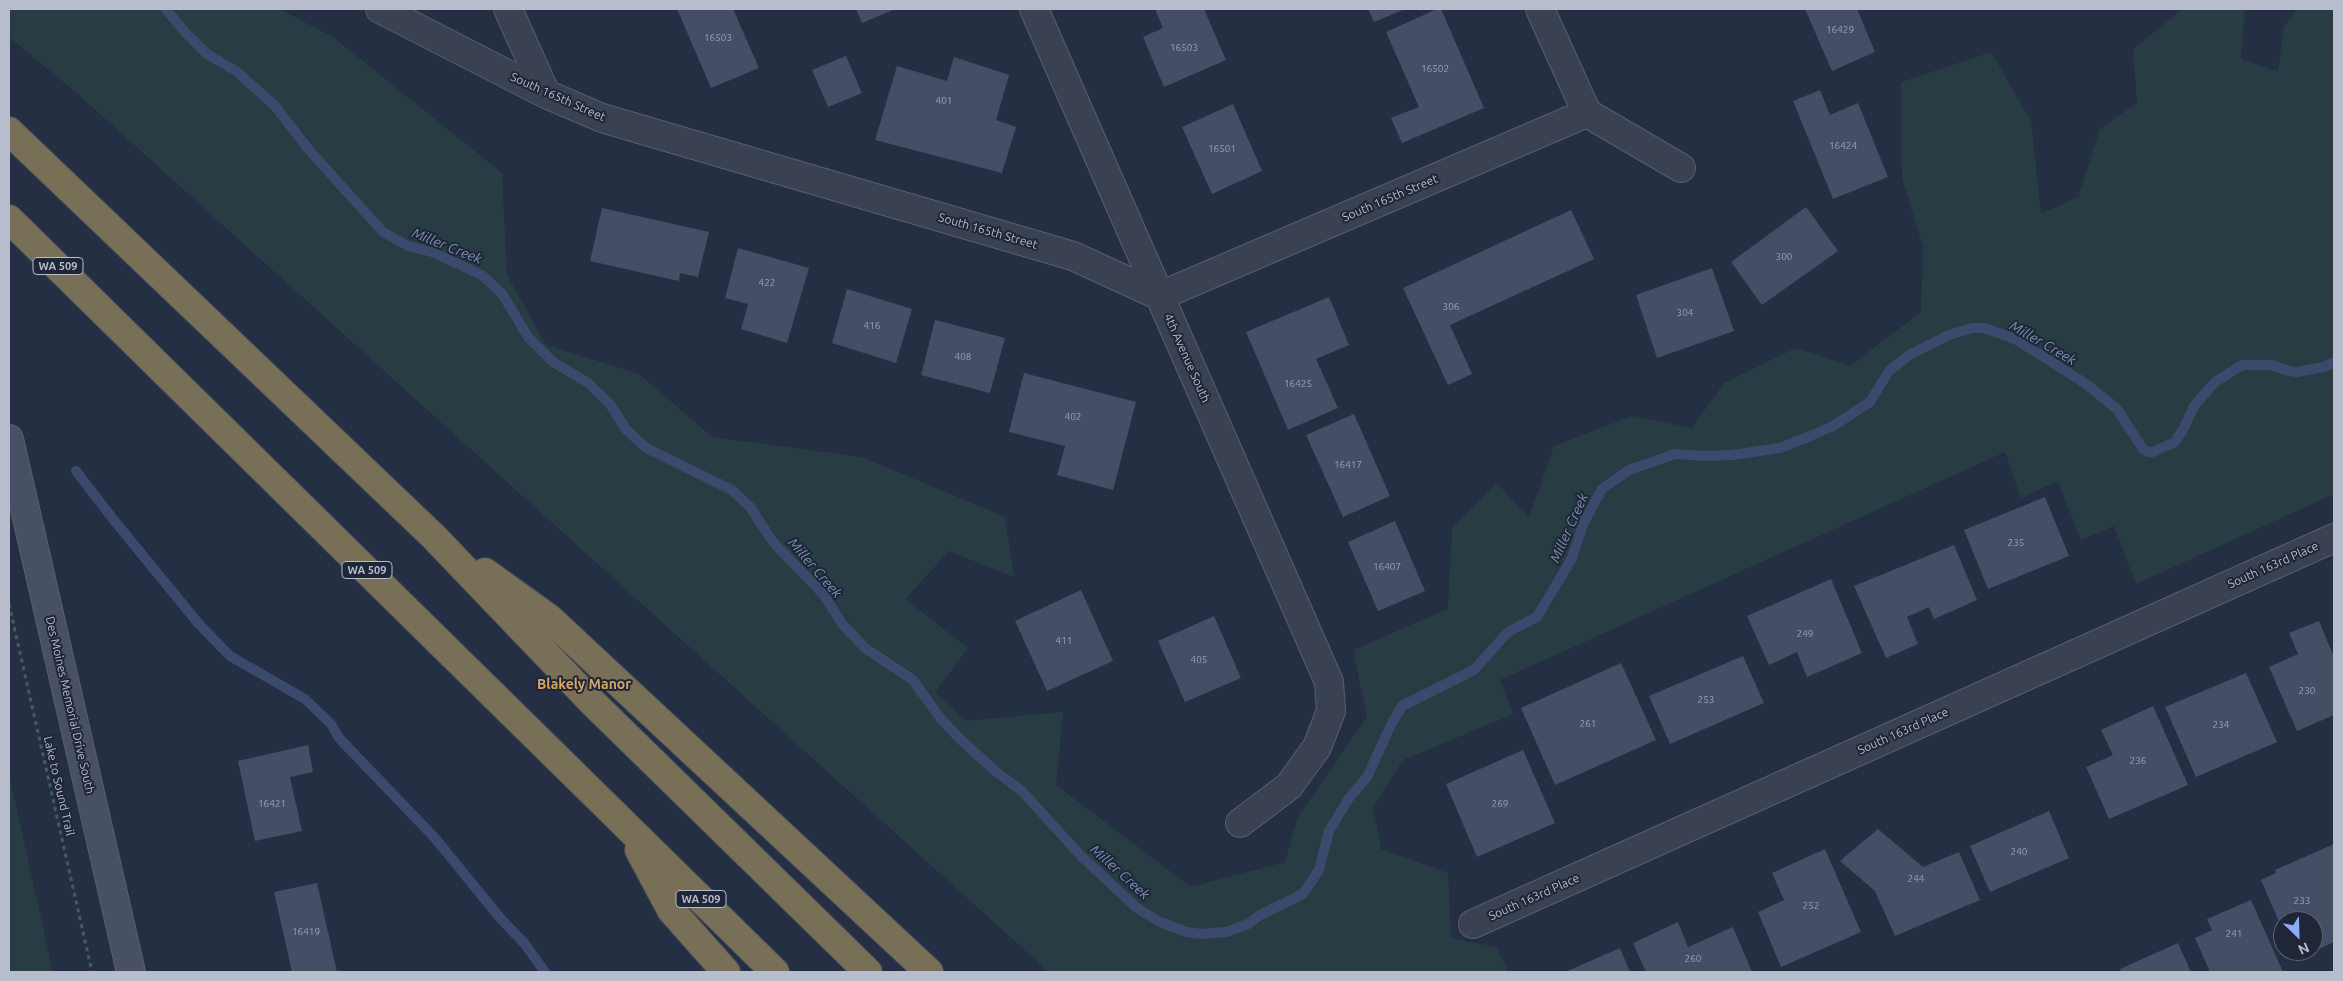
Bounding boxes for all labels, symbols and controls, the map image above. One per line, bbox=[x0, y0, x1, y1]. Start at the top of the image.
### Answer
house number: 16429 bbox=[1826, 24, 1854, 36]
house number: 16503 bbox=[704, 32, 732, 44]
house number: 16503 bbox=[1170, 42, 1198, 54]
house number: 16502 bbox=[1421, 63, 1449, 75]
street label: South 165th Street bbox=[508, 70, 608, 124]
house number: 401 bbox=[936, 95, 952, 107]
house number: 16424 bbox=[1829, 140, 1857, 152]
house number: 16501 bbox=[1208, 143, 1236, 155]
street label: South 165th Street bbox=[1340, 171, 1440, 225]
street label: South 165th Street bbox=[937, 210, 1039, 252]
water label: Miller Creek bbox=[409, 224, 485, 268]
house number: 300 bbox=[1776, 251, 1792, 263]
road number: WA 509 bbox=[33, 258, 83, 274]
house number: 422 bbox=[759, 277, 775, 289]
house number: 306 bbox=[1443, 301, 1459, 313]
house number: 304 bbox=[1677, 307, 1693, 319]
street label: 4th Avenue South bbox=[1161, 311, 1213, 405]
water label: Miller Creek bbox=[2007, 317, 2079, 369]
house number: 416 bbox=[864, 320, 880, 332]
house number: 408 bbox=[955, 351, 971, 363]
house number: 16425 bbox=[1284, 378, 1312, 390]
house number: 402 bbox=[1065, 411, 1081, 423]
house number: 16417 bbox=[1334, 459, 1362, 471]
water label: Miller Creek bbox=[1546, 491, 1592, 565]
water label: Miller Creek bbox=[784, 535, 846, 601]
house number: 235 bbox=[2008, 537, 2024, 549]
street label: South 163rd Place bbox=[2225, 539, 2321, 591]
house number: 16407 bbox=[1373, 561, 1401, 573]
road number: WA 509 bbox=[342, 562, 392, 578]
street label: Des Moines Memorial Drive South bbox=[43, 615, 97, 795]
house number: 249 bbox=[1797, 628, 1813, 640]
house number: 411 bbox=[1056, 635, 1072, 647]
house number: 405 bbox=[1191, 654, 1207, 666]
district label: Blakely Manor bbox=[537, 676, 631, 692]
house number: 230 bbox=[2299, 685, 2315, 697]
house number: 253 bbox=[1698, 694, 1714, 706]
street label: South 163rd Place bbox=[1855, 705, 1951, 757]
house number: 261 bbox=[1580, 718, 1596, 730]
house number: 234 bbox=[2213, 719, 2229, 731]
street label: Lake to Sound Trail bbox=[41, 735, 77, 837]
house number: 236 bbox=[2130, 755, 2146, 767]
house number: 16421 bbox=[258, 798, 286, 810]
house number: 269 bbox=[1492, 798, 1508, 810]
water label: Miller Creek bbox=[1087, 841, 1153, 903]
house number: 240 bbox=[2011, 846, 2027, 858]
street label: South 163rd Place bbox=[1486, 871, 1582, 923]
house number: 244 bbox=[1908, 873, 1924, 885]
road number: WA 509 bbox=[676, 891, 726, 908]
house number: 233 bbox=[2294, 895, 2310, 907]
house number: 252 bbox=[1803, 900, 1819, 912]
north arrow bbox=[2273, 911, 2323, 961]
house number: 16419 bbox=[292, 926, 320, 938]
house number: 241 bbox=[2226, 928, 2242, 940]
text: N bbox=[2296, 939, 2312, 958]
house number: 260 bbox=[1685, 953, 1701, 965]

